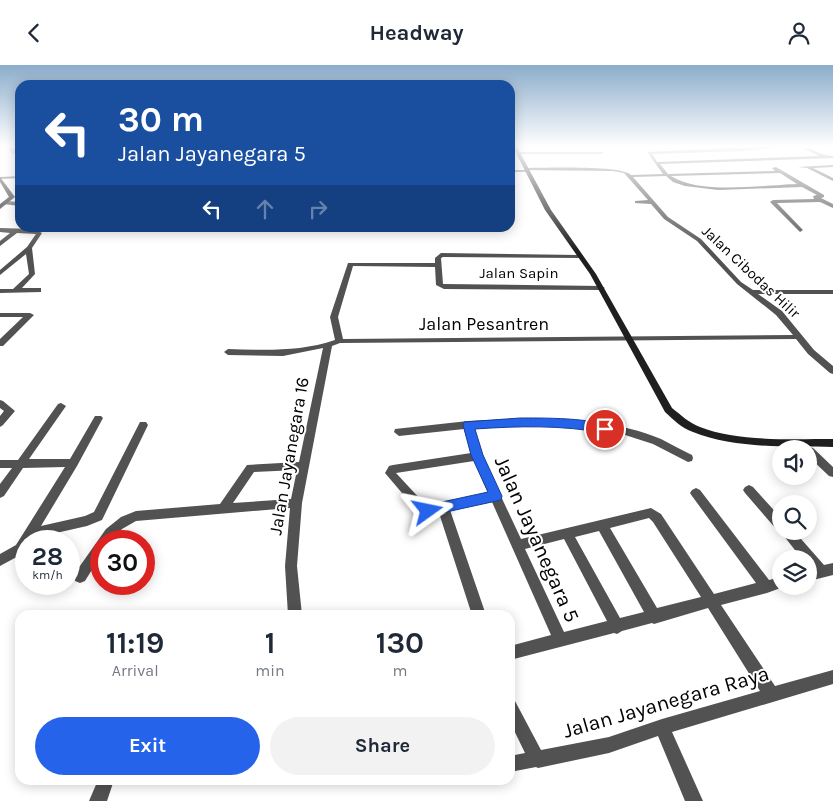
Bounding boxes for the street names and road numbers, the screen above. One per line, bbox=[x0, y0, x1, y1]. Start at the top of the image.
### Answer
street label: Jalan Cibodas Hilir bbox=[698, 222, 804, 322]
street label: Jalan Sapin bbox=[480, 264, 559, 282]
street label: Jalan Pesantren bbox=[419, 313, 549, 335]
street label: Jalan Jayanegara 16 bbox=[264, 375, 314, 537]
street label: Jalan Jayanegara 5 bbox=[490, 452, 584, 626]
street label: Jalan Jayanegara Raya bbox=[560, 661, 772, 743]

